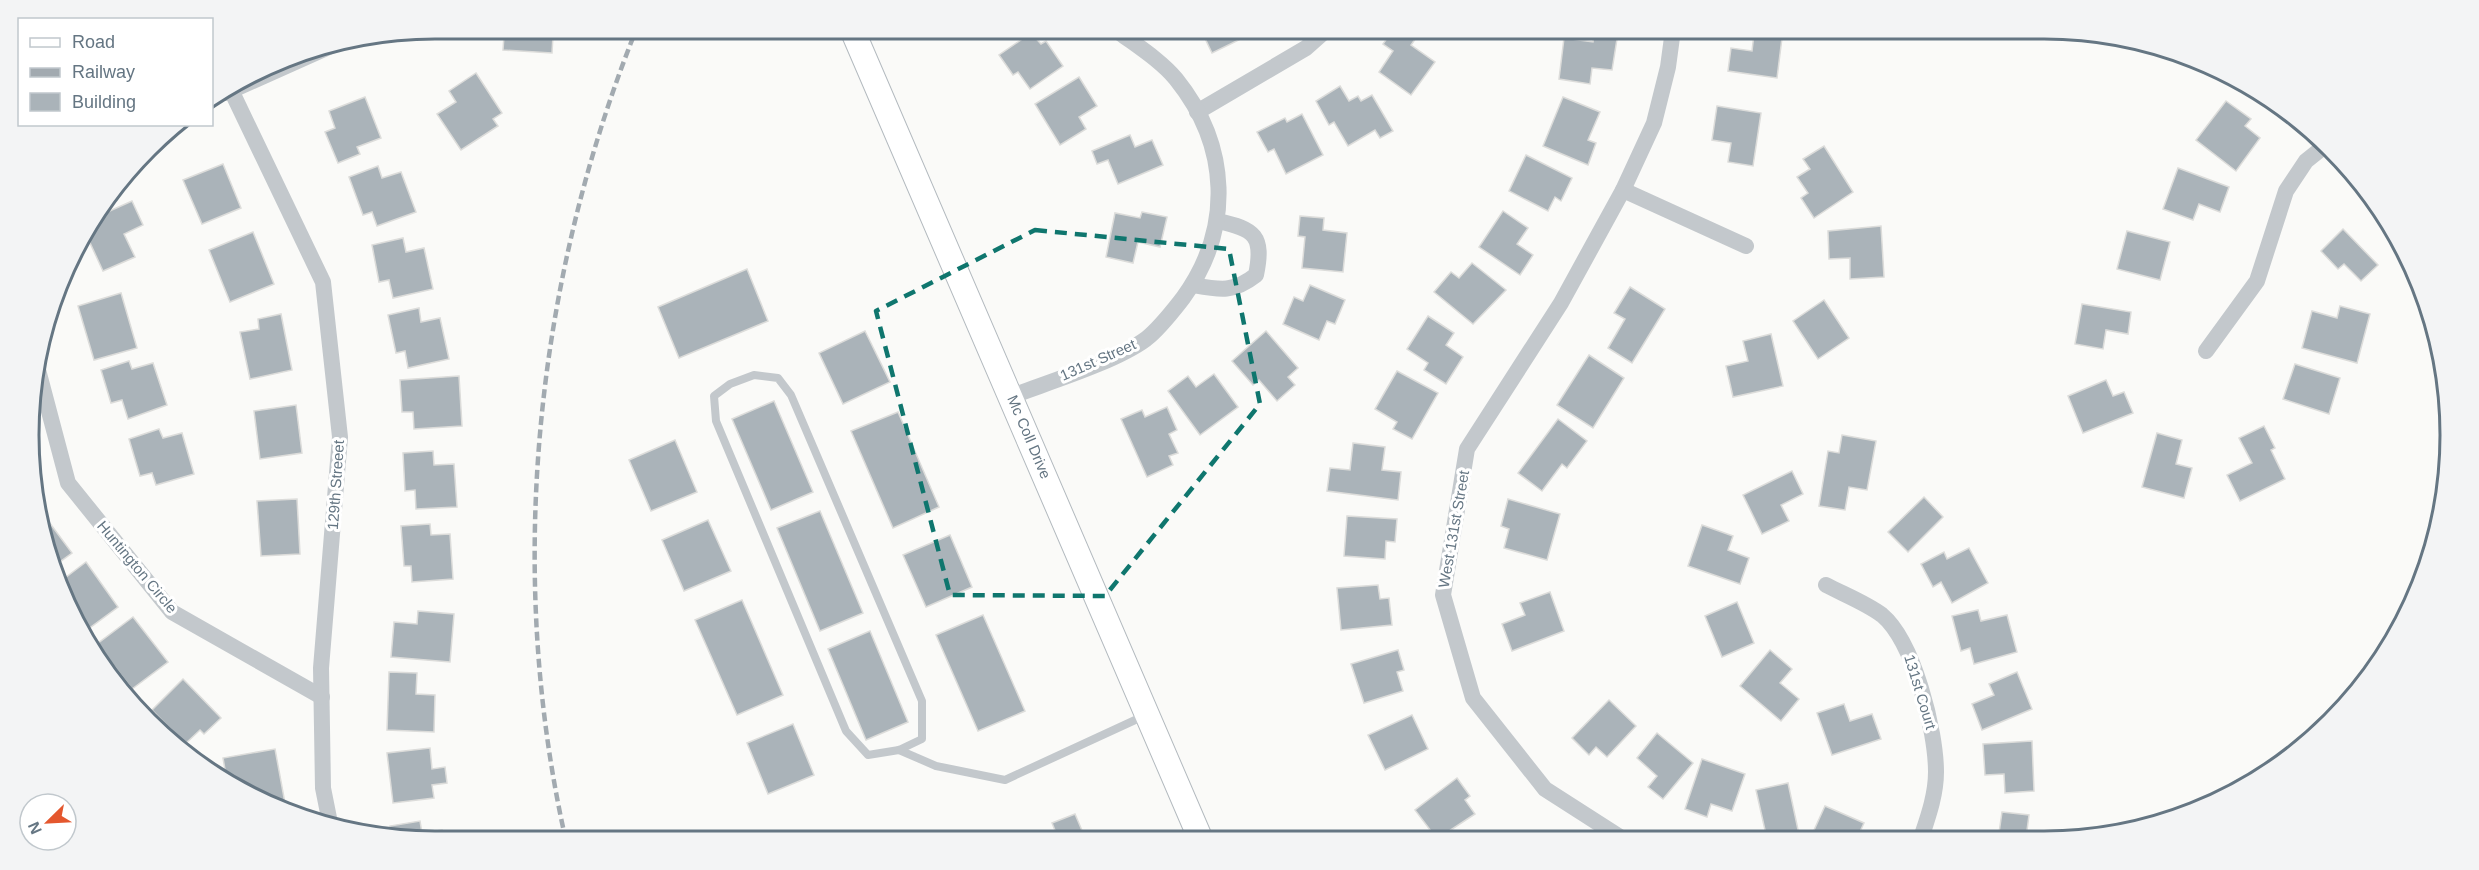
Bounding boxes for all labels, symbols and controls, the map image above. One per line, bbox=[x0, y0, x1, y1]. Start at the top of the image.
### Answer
legend bbox=[18, 18, 213, 126]
text: Road bbox=[72, 32, 115, 52]
text: Railway bbox=[72, 62, 135, 82]
text: Building bbox=[72, 92, 136, 112]
street label: 131st Street bbox=[1057, 335, 1139, 384]
street label: Mc Coll Drive bbox=[1004, 392, 1055, 481]
street label: 129th Streeet bbox=[324, 439, 347, 530]
street label: West 131st Street bbox=[1435, 468, 1472, 589]
street label: Huntington Circle bbox=[94, 517, 181, 616]
street label: 131st Court bbox=[1901, 652, 1940, 732]
north arrow bbox=[18, 792, 78, 852]
text: N bbox=[25, 819, 45, 837]

